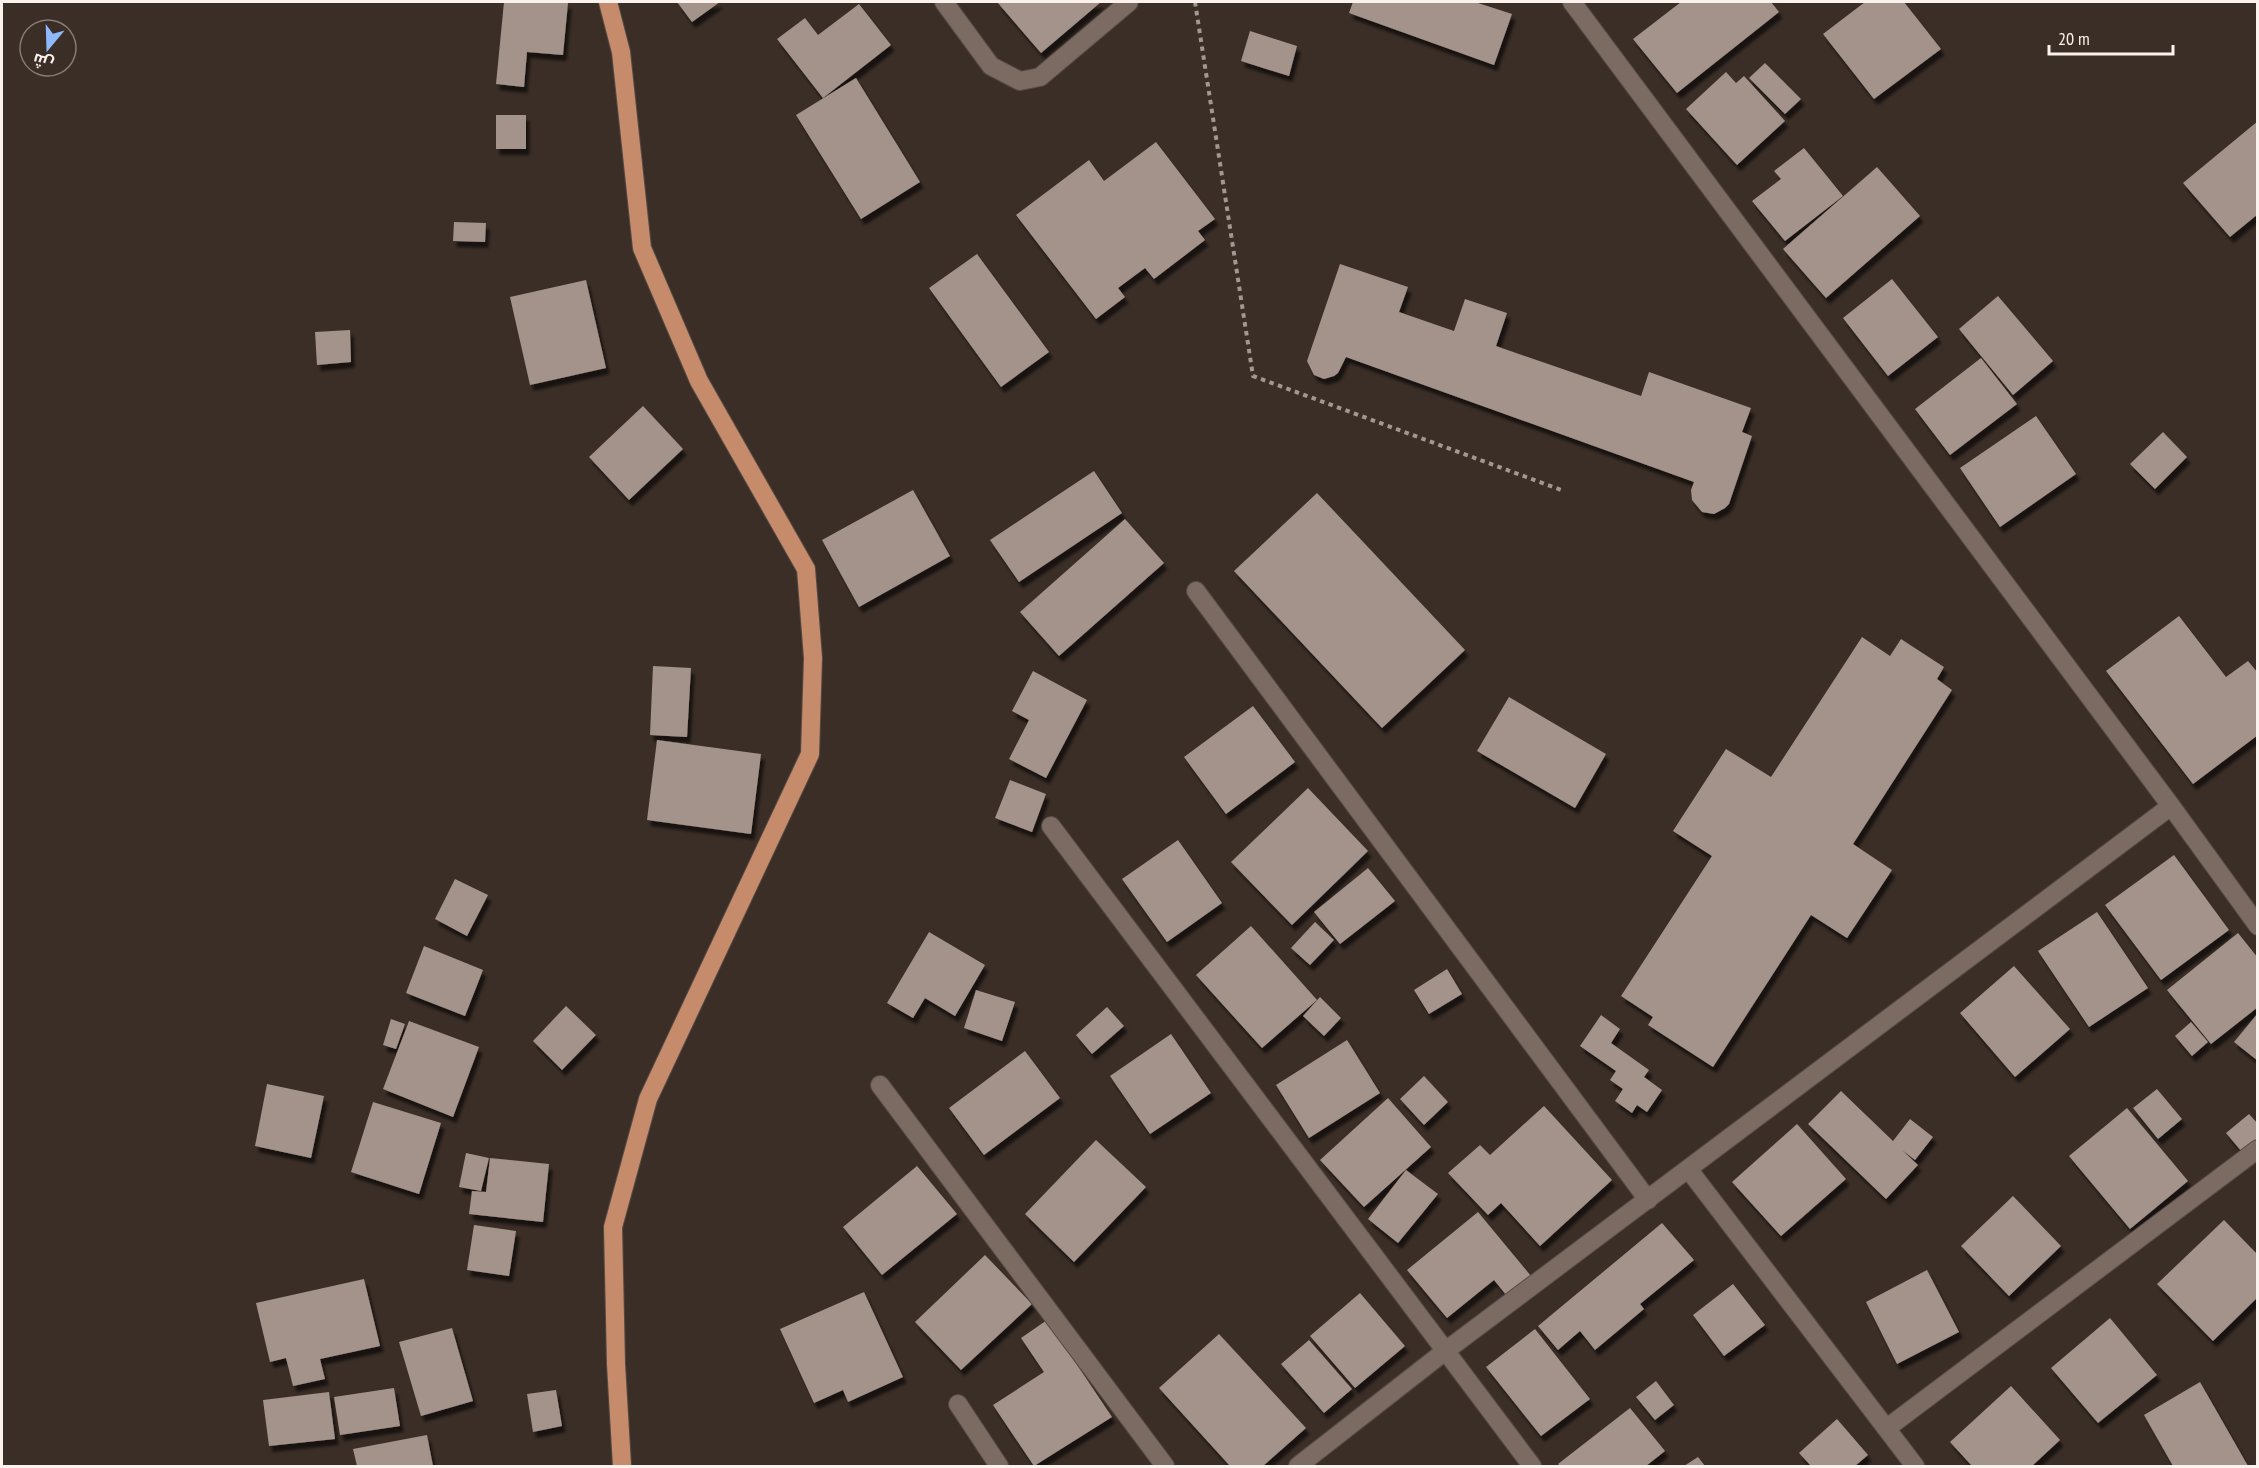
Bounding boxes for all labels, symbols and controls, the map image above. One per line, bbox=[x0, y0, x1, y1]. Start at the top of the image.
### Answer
north arrow bbox=[18, 18, 78, 78]
scale bar bbox=[2049, 18, 2174, 56]
text: 20 m bbox=[2058, 27, 2090, 50]
text: ش bbox=[30, 49, 56, 75]

